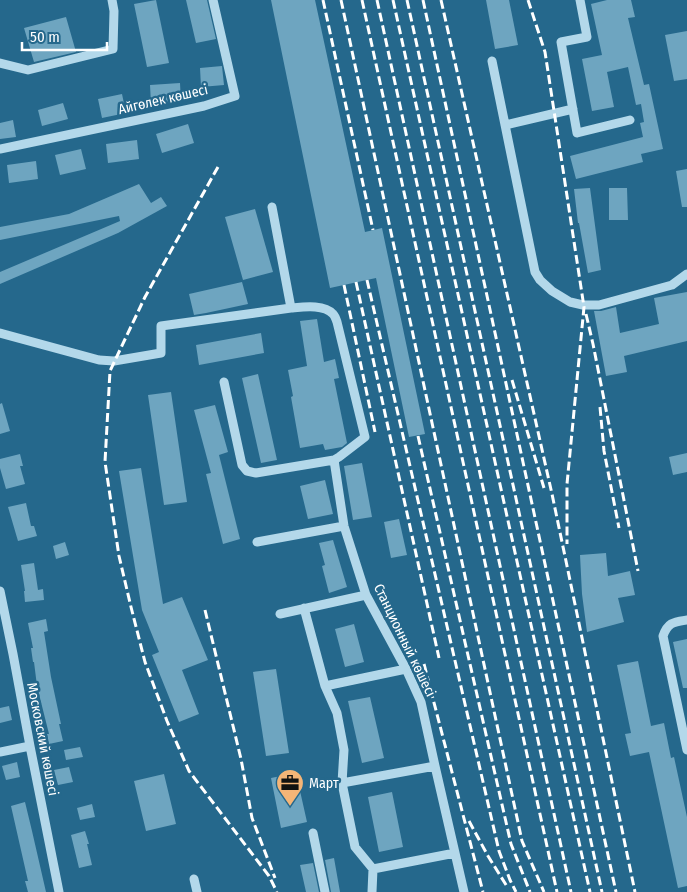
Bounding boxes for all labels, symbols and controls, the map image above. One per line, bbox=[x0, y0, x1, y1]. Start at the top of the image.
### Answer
scale bar bbox=[22, 20, 108, 52]
text: 50 m bbox=[30, 28, 60, 46]
street label: Айгөлек көшесі bbox=[117, 81, 210, 118]
street label: Станционный көшесі bbox=[370, 581, 439, 699]
street label: Московский көшесі bbox=[23, 681, 62, 797]
office icon: Март bbox=[275, 768, 305, 807]
place label: Март bbox=[309, 775, 339, 792]

